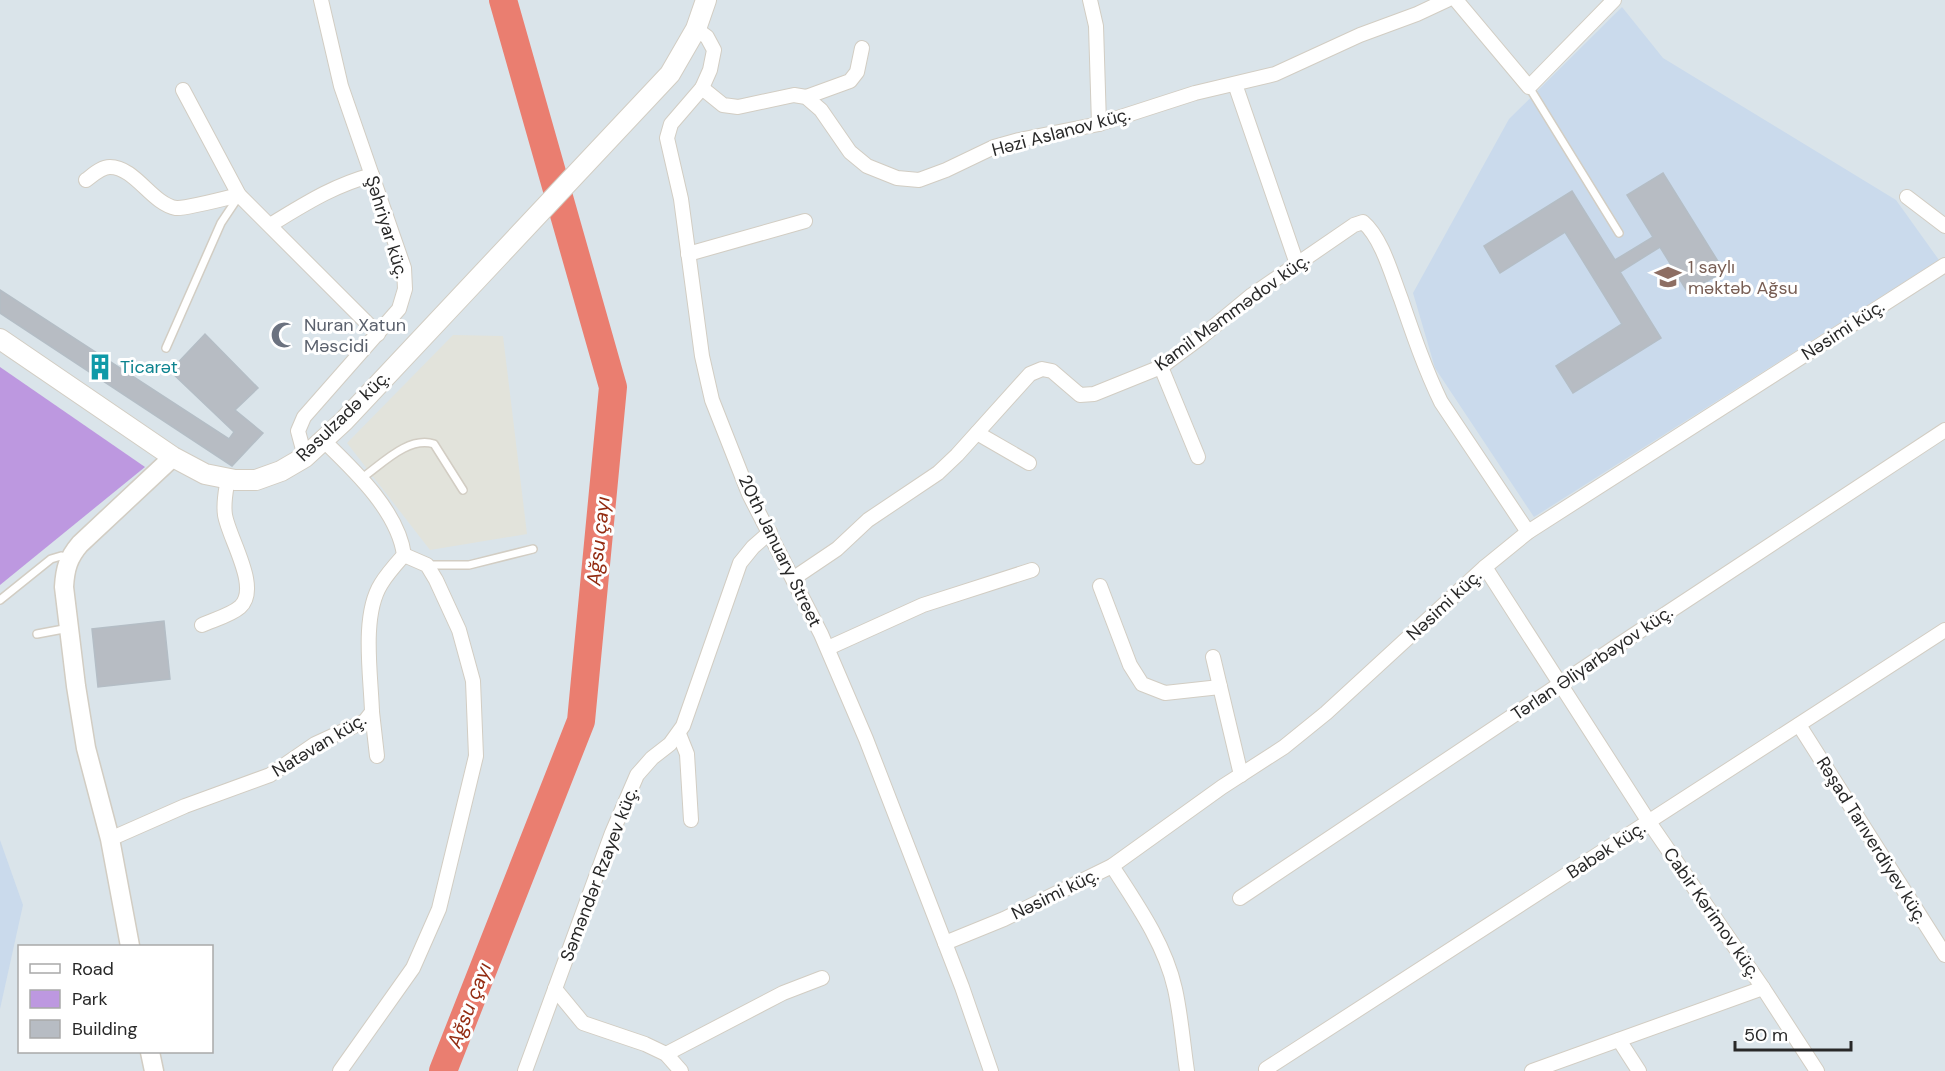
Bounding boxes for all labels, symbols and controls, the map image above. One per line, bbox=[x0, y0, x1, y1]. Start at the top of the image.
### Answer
street label: Həzi Aslanov küç. bbox=[989, 102, 1133, 162]
street label: Şəhriyar küç. bbox=[360, 173, 414, 281]
street label: Kamil Məmmədov küç. bbox=[1150, 248, 1314, 376]
place label: 1 saylı məktəb Ağsu bbox=[1688, 255, 1798, 300]
school or university icon: 1 saylı məktəb Ağsu bbox=[1653, 262, 1683, 292]
street label: Nəsimi küç. bbox=[1797, 294, 1889, 366]
place label: Nuran Xatun Məscidi bbox=[304, 313, 406, 358]
mosque icon: Nuran Xatun Məscidi bbox=[269, 320, 299, 350]
building icon: Ticarət bbox=[85, 352, 115, 382]
place label: Ticarət bbox=[120, 355, 178, 379]
street label: Rəsulzadə küç. bbox=[291, 365, 395, 467]
street label: 20th January Street bbox=[733, 471, 827, 631]
water label: Ağsu çayı bbox=[580, 495, 616, 588]
street label: Nəsimi küç. bbox=[1401, 564, 1487, 646]
street label: Tərlan Əliyarbəyov küç. bbox=[1507, 600, 1677, 726]
street label: Natəvan küç. bbox=[267, 707, 371, 783]
street label: Rəşad Tarıverdiyev küç. bbox=[1811, 752, 1933, 928]
street label: Səməndər Rzayev küç. bbox=[555, 783, 643, 965]
street label: Babək küç. bbox=[1562, 816, 1650, 884]
street label: Cabir Kərimov küç. bbox=[1658, 843, 1766, 983]
street label: Nəsimi küç. bbox=[1007, 863, 1103, 925]
legend bbox=[18, 945, 213, 1053]
text: Road bbox=[72, 957, 114, 981]
water label: Ağsu çayı bbox=[440, 959, 497, 1052]
text: Park bbox=[72, 987, 108, 1011]
scale bar bbox=[1735, 1014, 1850, 1052]
text: Building bbox=[72, 1017, 137, 1041]
text: 50 m bbox=[1744, 1023, 1788, 1047]

